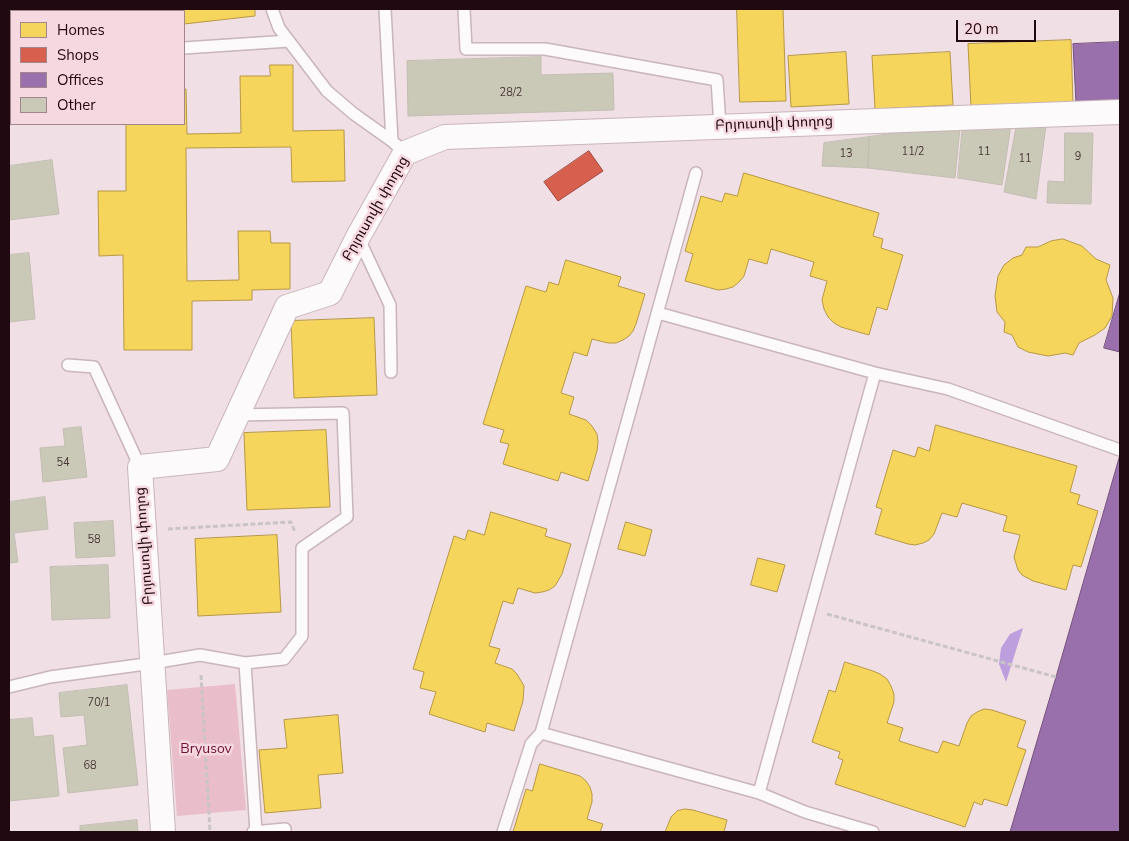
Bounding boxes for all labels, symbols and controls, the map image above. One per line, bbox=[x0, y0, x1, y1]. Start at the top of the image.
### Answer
legend bbox=[10, 10, 185, 125]
scale bar bbox=[959, 10, 1039, 42]
text: 20 m bbox=[964, 19, 999, 39]
text: Homes bbox=[57, 20, 105, 40]
text: Shops bbox=[57, 45, 99, 65]
text: Offices bbox=[57, 70, 104, 90]
house number: 28/2 bbox=[500, 86, 522, 100]
text: Other bbox=[57, 95, 96, 115]
street label: Բրյուսովի փողոց bbox=[715, 114, 833, 134]
house number: 11/2 bbox=[902, 145, 924, 159]
house number: 11 bbox=[977, 145, 991, 159]
house number: 13 bbox=[839, 147, 853, 161]
house number: 9 bbox=[1075, 150, 1081, 164]
house number: 11 bbox=[1018, 152, 1032, 166]
street label: Բրյուսովի փողոց bbox=[339, 154, 413, 264]
house number: 54 bbox=[56, 456, 70, 470]
street label: Բրյուսովի փողոց bbox=[133, 487, 157, 605]
house number: 58 bbox=[87, 533, 101, 547]
house number: 70/1 bbox=[88, 696, 110, 710]
park label: Bryusov bbox=[180, 742, 232, 758]
house number: 68 bbox=[83, 759, 97, 773]

